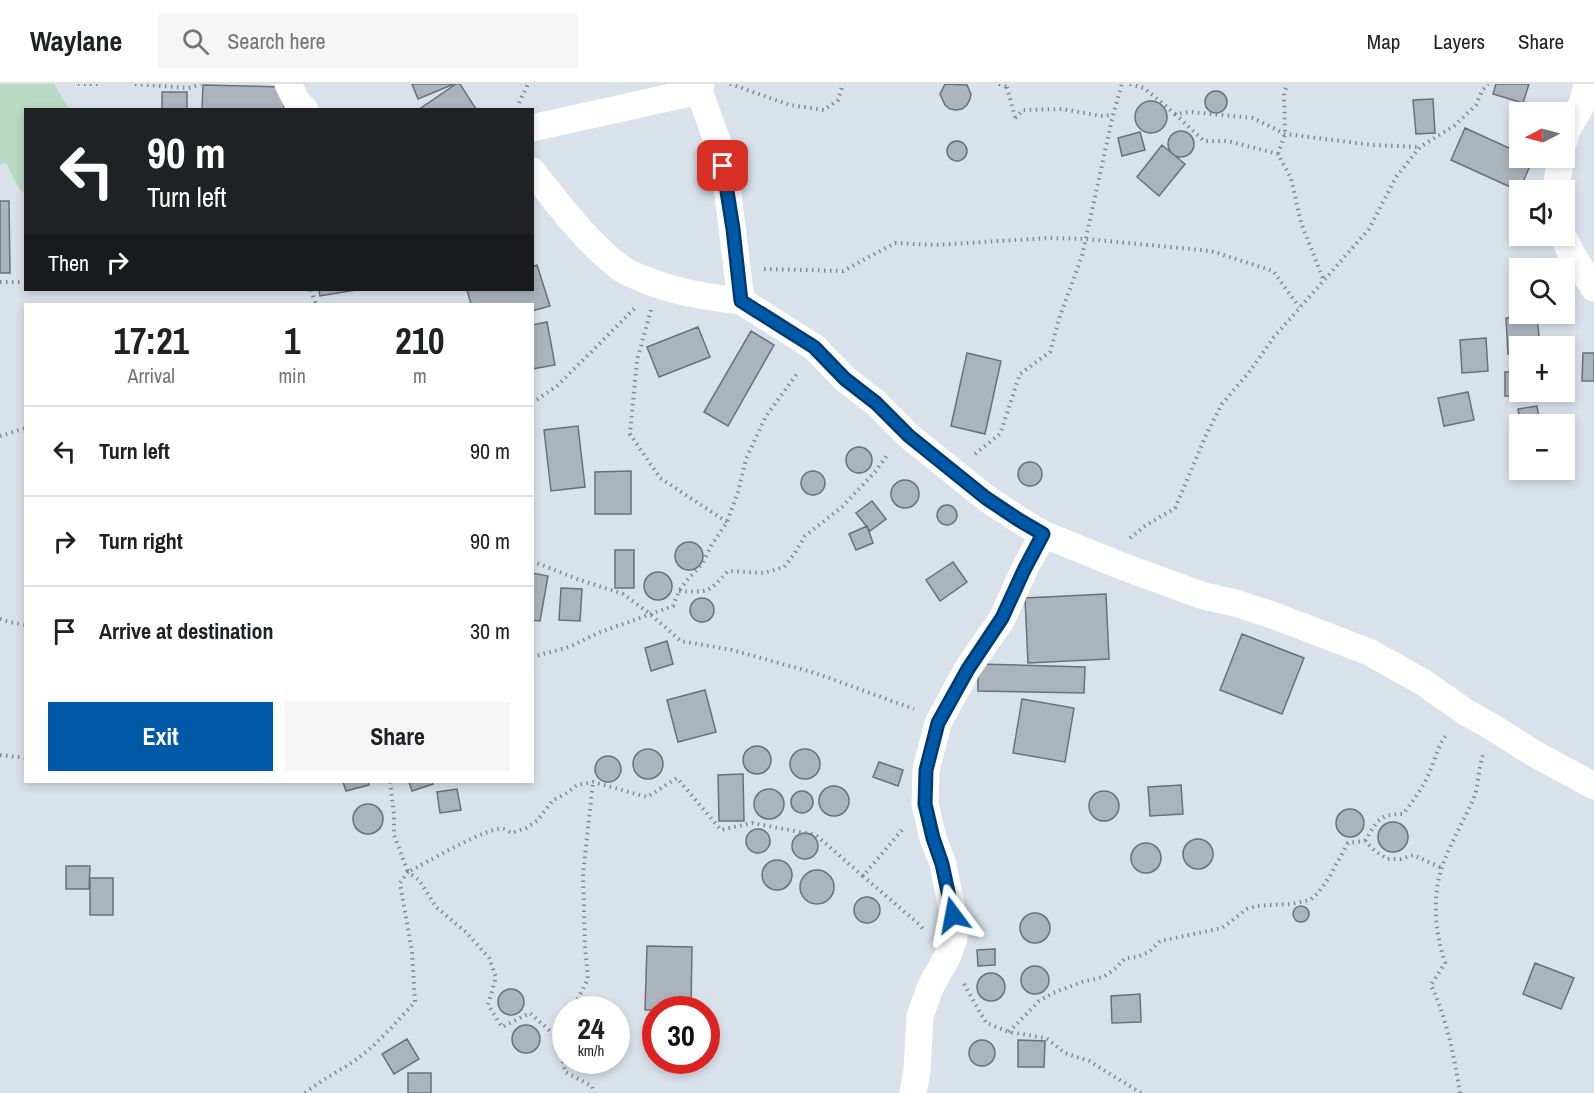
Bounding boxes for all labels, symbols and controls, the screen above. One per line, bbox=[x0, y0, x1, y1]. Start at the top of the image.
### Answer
search box bbox=[158, 14, 578, 68]
text: Waylane bbox=[30, 22, 122, 60]
icon: search bbox=[179, 25, 212, 58]
text: Search here bbox=[227, 26, 326, 56]
text: Map bbox=[1367, 27, 1400, 56]
text: Layers bbox=[1433, 27, 1485, 56]
text: Share bbox=[1518, 27, 1564, 56]
north arrow bbox=[1509, 102, 1575, 168]
map controls bbox=[1509, 102, 1575, 480]
text: 90 m bbox=[147, 125, 226, 181]
icon: left bbox=[48, 132, 126, 210]
pin bbox=[697, 140, 748, 191]
icon: arrive bbox=[706, 149, 739, 182]
text: Turn left bbox=[147, 179, 226, 215]
button: sound bbox=[1509, 180, 1575, 246]
icon: right bbox=[101, 246, 134, 279]
text: Then bbox=[48, 248, 89, 278]
button: search bbox=[1509, 258, 1575, 324]
text: 17:21 bbox=[113, 317, 189, 365]
text: 1 bbox=[284, 317, 300, 365]
text: 210 bbox=[395, 317, 445, 365]
button: + bbox=[1509, 336, 1575, 402]
text: Arrival bbox=[128, 362, 175, 389]
text: min bbox=[278, 362, 306, 389]
text: m bbox=[413, 362, 427, 389]
button: − bbox=[1509, 414, 1575, 480]
icon: left bbox=[48, 435, 81, 468]
text: Turn left bbox=[99, 436, 170, 466]
text: 90 m bbox=[470, 436, 510, 466]
icon: right bbox=[48, 525, 81, 558]
text: Turn right bbox=[99, 526, 183, 556]
text: 90 m bbox=[470, 526, 510, 556]
icon: arrive bbox=[48, 615, 81, 648]
text: Arrive at destination bbox=[99, 616, 273, 646]
text: 30 m bbox=[470, 616, 510, 646]
button: Exit bbox=[48, 702, 273, 771]
button: Share bbox=[285, 702, 510, 771]
position arrow bbox=[921, 883, 985, 947]
speed limit sign: 30 bbox=[642, 996, 720, 1074]
text: 24 bbox=[577, 1008, 605, 1048]
text: km/h bbox=[578, 1040, 604, 1061]

